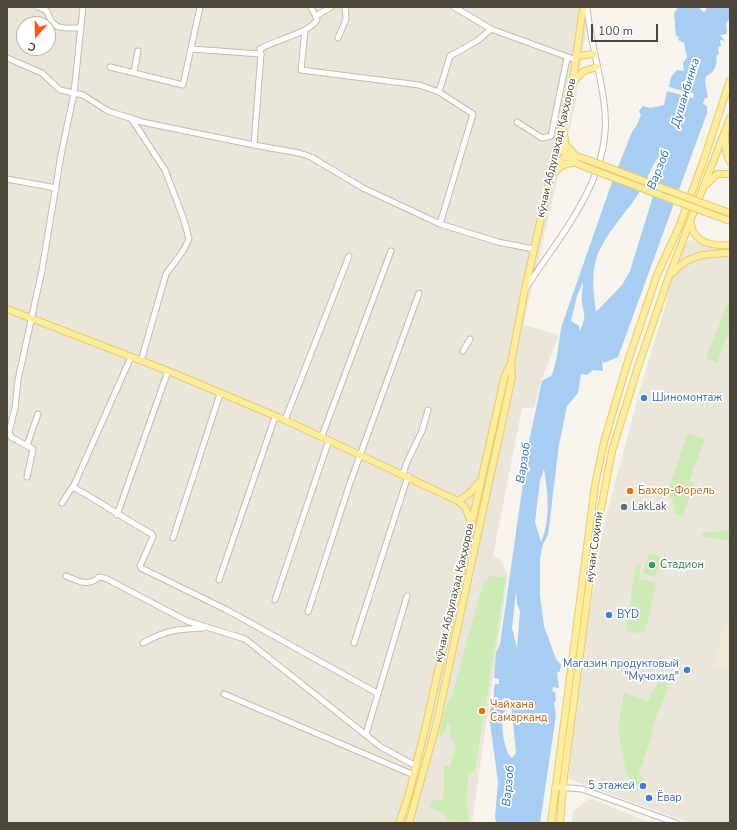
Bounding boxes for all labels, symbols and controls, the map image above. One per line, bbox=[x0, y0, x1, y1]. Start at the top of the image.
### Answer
north arrow bbox=[16, 16, 56, 56]
scale bar bbox=[593, 16, 660, 42]
text: 100 m bbox=[598, 23, 633, 39]
text: С bbox=[26, 38, 38, 55]
water label: Душанбинка bbox=[669, 56, 703, 130]
street label: кӯчаи Абдулаҳад Қаҳҳоров bbox=[535, 77, 579, 219]
water label: Варзоб bbox=[645, 148, 673, 192]
place label: Шиномонтаж bbox=[652, 391, 722, 405]
marker: Шиномонтаж bbox=[639, 393, 649, 403]
water label: Варзоб bbox=[514, 442, 534, 484]
place label: Бахор-Форель bbox=[638, 484, 715, 498]
marker: Бахор-Форель bbox=[625, 486, 635, 496]
place label: LakLak bbox=[632, 500, 667, 514]
marker: LakLak bbox=[619, 502, 629, 512]
street label: кӯчаи Соҳилӣ bbox=[584, 511, 606, 583]
street label: кӯчаи Абдулаҳад Қаҳҳоров bbox=[433, 522, 477, 664]
place label: Стадион bbox=[660, 558, 704, 572]
marker: Стадион bbox=[647, 560, 657, 570]
place label: BYD bbox=[617, 608, 639, 622]
marker: BYD bbox=[604, 610, 614, 620]
place label: Магазин продуктовый "Мучохид" bbox=[563, 657, 679, 683]
marker: Магазин продуктовый "Мучохид" bbox=[682, 665, 692, 675]
place label: Чайхана Самарканд bbox=[490, 698, 548, 724]
marker: Чайхана Самарканд bbox=[477, 706, 487, 716]
water label: Варзоб bbox=[500, 765, 518, 807]
place label: 5 этажей bbox=[588, 779, 635, 793]
marker: 5 этажей bbox=[638, 781, 648, 791]
place label: Ёвар bbox=[657, 791, 682, 805]
marker: Ёвар bbox=[644, 793, 654, 803]

